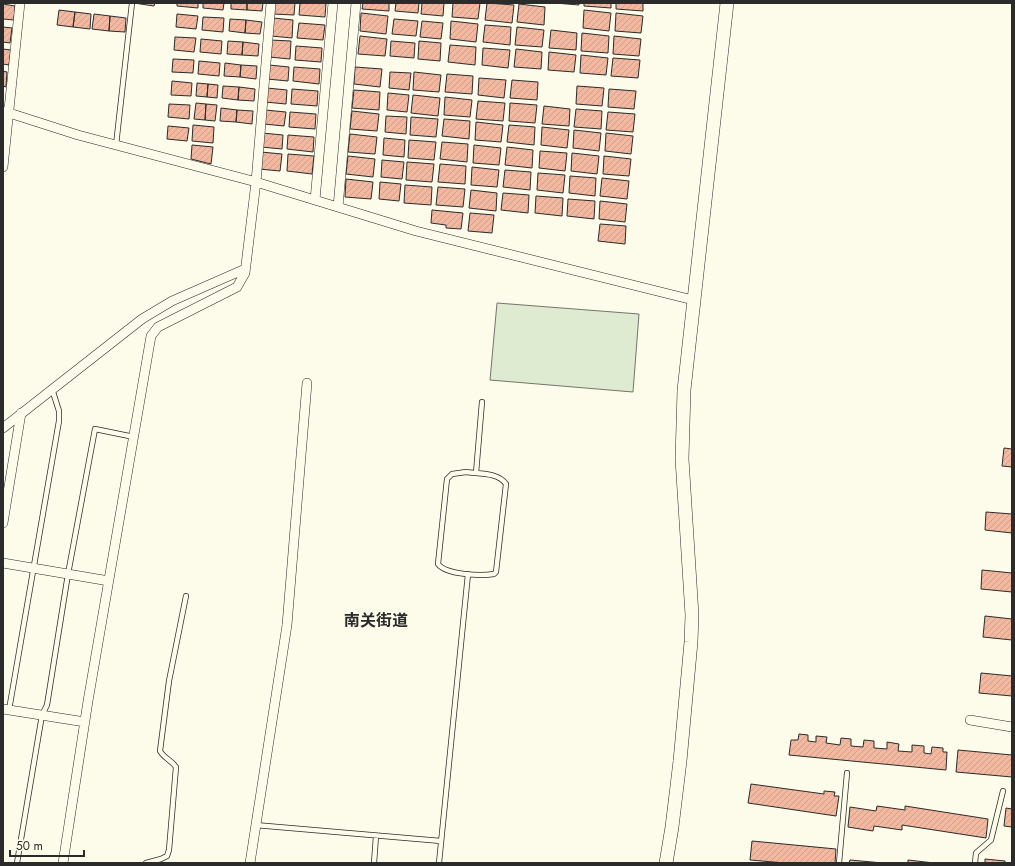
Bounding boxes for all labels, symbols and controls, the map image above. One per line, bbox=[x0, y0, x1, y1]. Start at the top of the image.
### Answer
district label: 南关街道 bbox=[344, 609, 408, 632]
scale bar bbox=[10, 832, 84, 858]
text: 50 m bbox=[16, 837, 43, 855]

